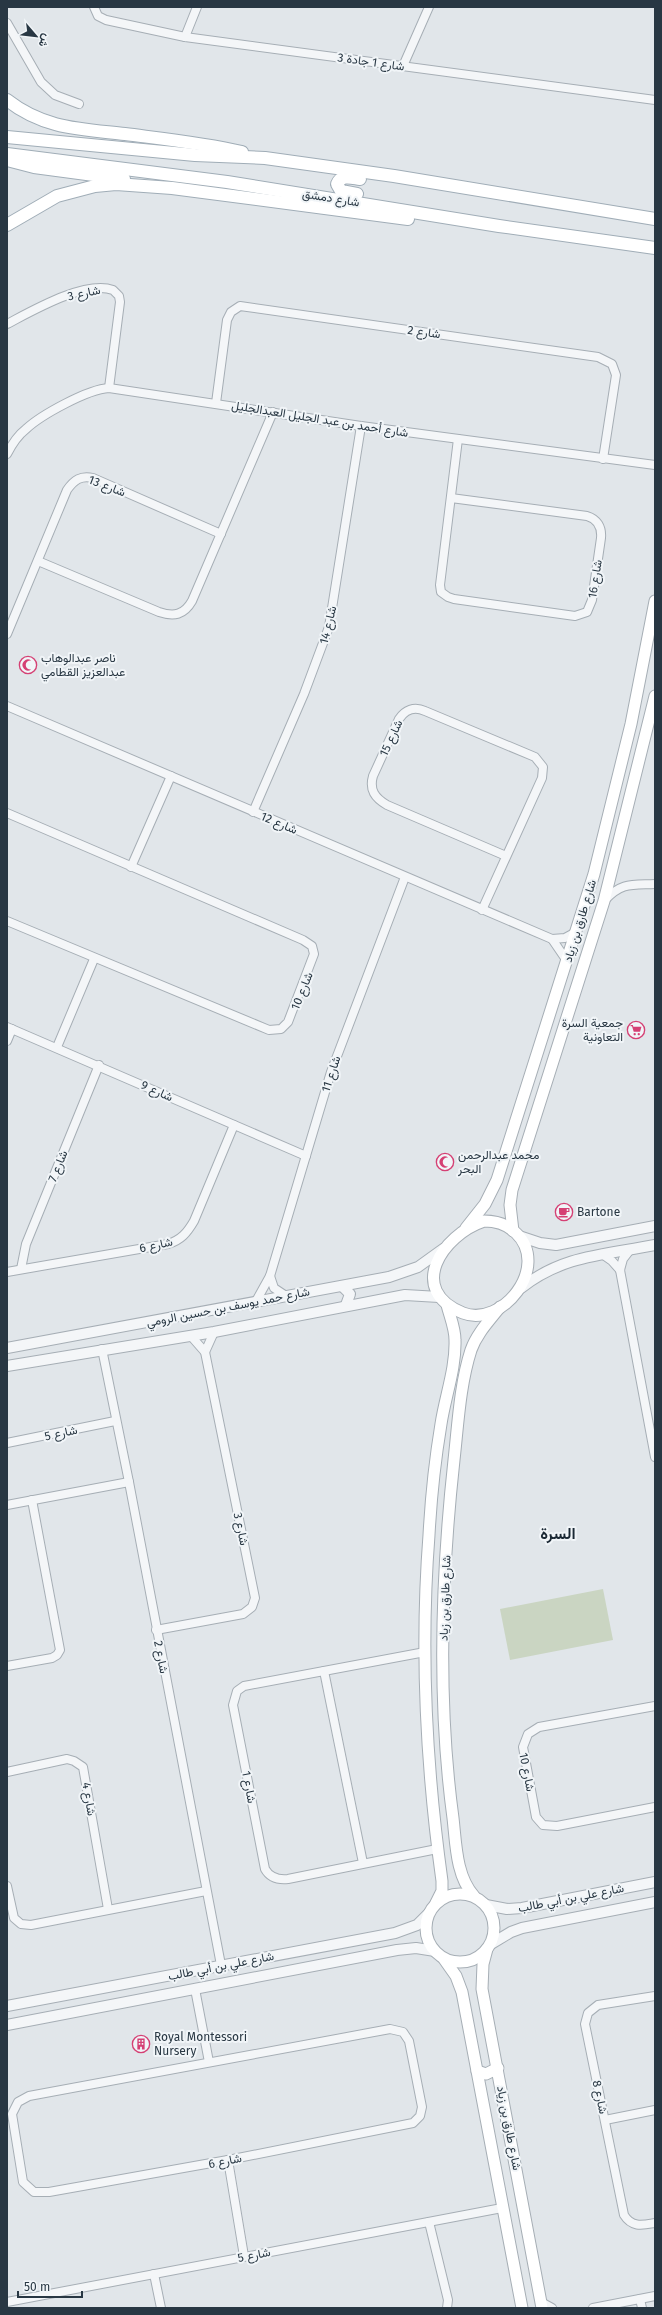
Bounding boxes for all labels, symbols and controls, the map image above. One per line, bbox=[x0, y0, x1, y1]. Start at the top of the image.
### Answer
north arrow bbox=[16, 16, 56, 56]
text: ش bbox=[36, 32, 53, 49]
street label: شارع 1 جادة 3 bbox=[336, 50, 405, 76]
street label: شارع دمشق bbox=[301, 187, 361, 211]
street label: شارع 3 bbox=[66, 283, 102, 305]
street label: شارع 2 bbox=[406, 323, 441, 343]
street label: شارع أحمد بن عبد الجليل العبدالجليل bbox=[230, 398, 409, 442]
street label: شارع 13 bbox=[86, 473, 127, 501]
street label: شارع 16 bbox=[585, 559, 607, 600]
street label: شارع 14 bbox=[316, 604, 341, 646]
place label: ناصر عبدالوهاب عبدالعزيز القطامي bbox=[41, 651, 125, 682]
mosque icon: ناصر عبدالوهاب عبدالعزيز القطامي bbox=[18, 655, 38, 675]
street label: شارع 15 bbox=[377, 718, 407, 759]
street label: شارع 12 bbox=[258, 809, 299, 839]
street label: شارع طارق بن زياد bbox=[561, 878, 601, 965]
street label: شارع 10 bbox=[288, 970, 318, 1013]
place label: جمعية السرة التعاونية bbox=[562, 1016, 623, 1045]
supermarket icon: جمعية السرة التعاونية bbox=[626, 1020, 646, 1040]
street label: شارع 11 bbox=[319, 1054, 345, 1095]
street label: شارع 9 bbox=[138, 1078, 175, 1106]
street label: شارع 7 bbox=[45, 1148, 72, 1185]
place label: محمد عبدالرحمن البحر bbox=[457, 1148, 539, 1177]
mosque icon: محمد عبدالرحمن البحر bbox=[435, 1152, 455, 1172]
cafe icon: Bartone bbox=[554, 1202, 574, 1222]
place label: Bartone bbox=[577, 1205, 620, 1219]
street label: شارع 6 bbox=[138, 1235, 174, 1257]
street label: شارع حمد يوسف بن حسين الرومي bbox=[145, 1284, 311, 1333]
street label: شارع 5 bbox=[43, 1423, 79, 1445]
street label: شارع 3 bbox=[229, 1511, 251, 1547]
district label: السرة bbox=[540, 1524, 576, 1544]
street label: شارع طارق بن زياد bbox=[437, 1555, 455, 1641]
street label: شارع 2 bbox=[149, 1639, 171, 1675]
street label: شارع 10 bbox=[514, 1751, 538, 1793]
street label: شارع 1 bbox=[237, 1770, 259, 1805]
street label: شارع 4 bbox=[77, 1781, 99, 1817]
street label: شارع علي بن أبي طالب bbox=[517, 1881, 626, 1918]
street label: شارع علي بن أبي طالب bbox=[167, 1949, 276, 1986]
place label: Royal Montessori Nursery bbox=[154, 2030, 247, 2058]
building icon: Royal Montessori Nursery bbox=[131, 2034, 151, 2054]
street label: شارع 8 bbox=[588, 2079, 610, 2115]
street label: شارع طارق بن زياد bbox=[492, 2085, 524, 2172]
street label: شارع 6 bbox=[207, 2151, 243, 2173]
street label: شارع 5 bbox=[236, 2245, 272, 2267]
scale bar bbox=[18, 2273, 82, 2299]
text: 50 m bbox=[24, 2280, 50, 2294]

